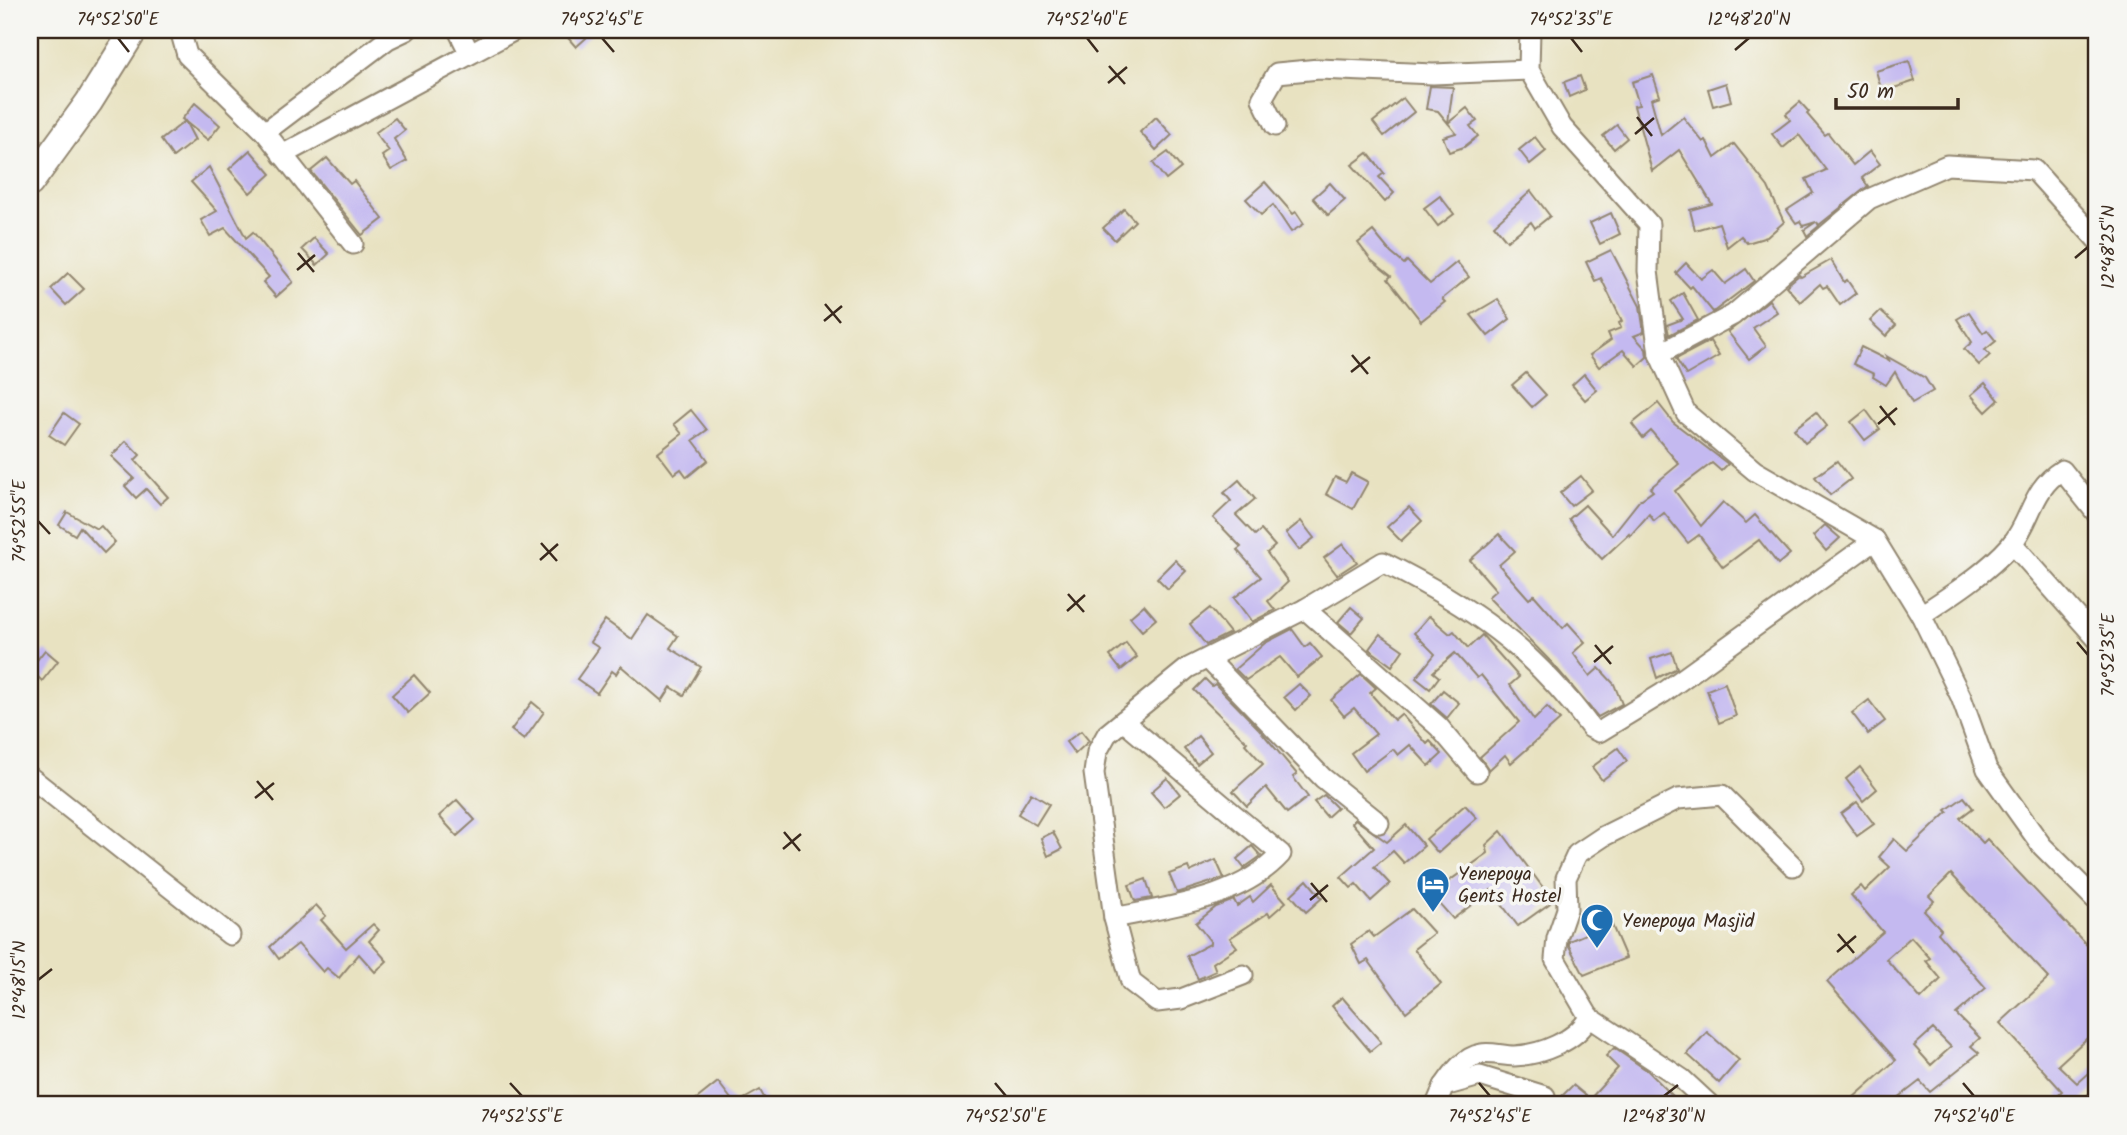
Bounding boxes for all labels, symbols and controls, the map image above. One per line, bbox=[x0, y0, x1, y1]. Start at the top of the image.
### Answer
text: 74°52'50"E bbox=[77, 6, 160, 35]
text: 74°52'45"E bbox=[560, 6, 644, 35]
text: 74°52'40"E bbox=[1046, 6, 1129, 35]
text: 74°52'35"E bbox=[1529, 6, 1613, 35]
text: 12°48'20"N bbox=[1707, 6, 1791, 35]
scale bar bbox=[1836, 66, 1959, 110]
text: 50 m bbox=[1847, 76, 1894, 109]
text: 12°48'25"N bbox=[2095, 205, 2124, 289]
text: 74°52'55"E bbox=[6, 479, 35, 562]
text: 74°52'35"E bbox=[2095, 613, 2124, 697]
place label: Yenepoya Gents Hostel bbox=[1458, 860, 1562, 912]
hotel icon: Yenepoya Gents Hostel bbox=[1414, 865, 1452, 914]
mosque icon: Yenepoya Masjid bbox=[1578, 901, 1616, 950]
place label: Yenepoya Masjid bbox=[1622, 907, 1755, 937]
text: 12°48'15"N bbox=[6, 940, 35, 1020]
text: 74°52'55"E bbox=[481, 1103, 564, 1132]
text: 74°52'50"E bbox=[965, 1103, 1048, 1132]
text: 74°52'45"E bbox=[1448, 1103, 1532, 1132]
text: 12°48'30"N bbox=[1623, 1103, 1706, 1132]
text: 74°52'40"E bbox=[1933, 1103, 2016, 1132]

